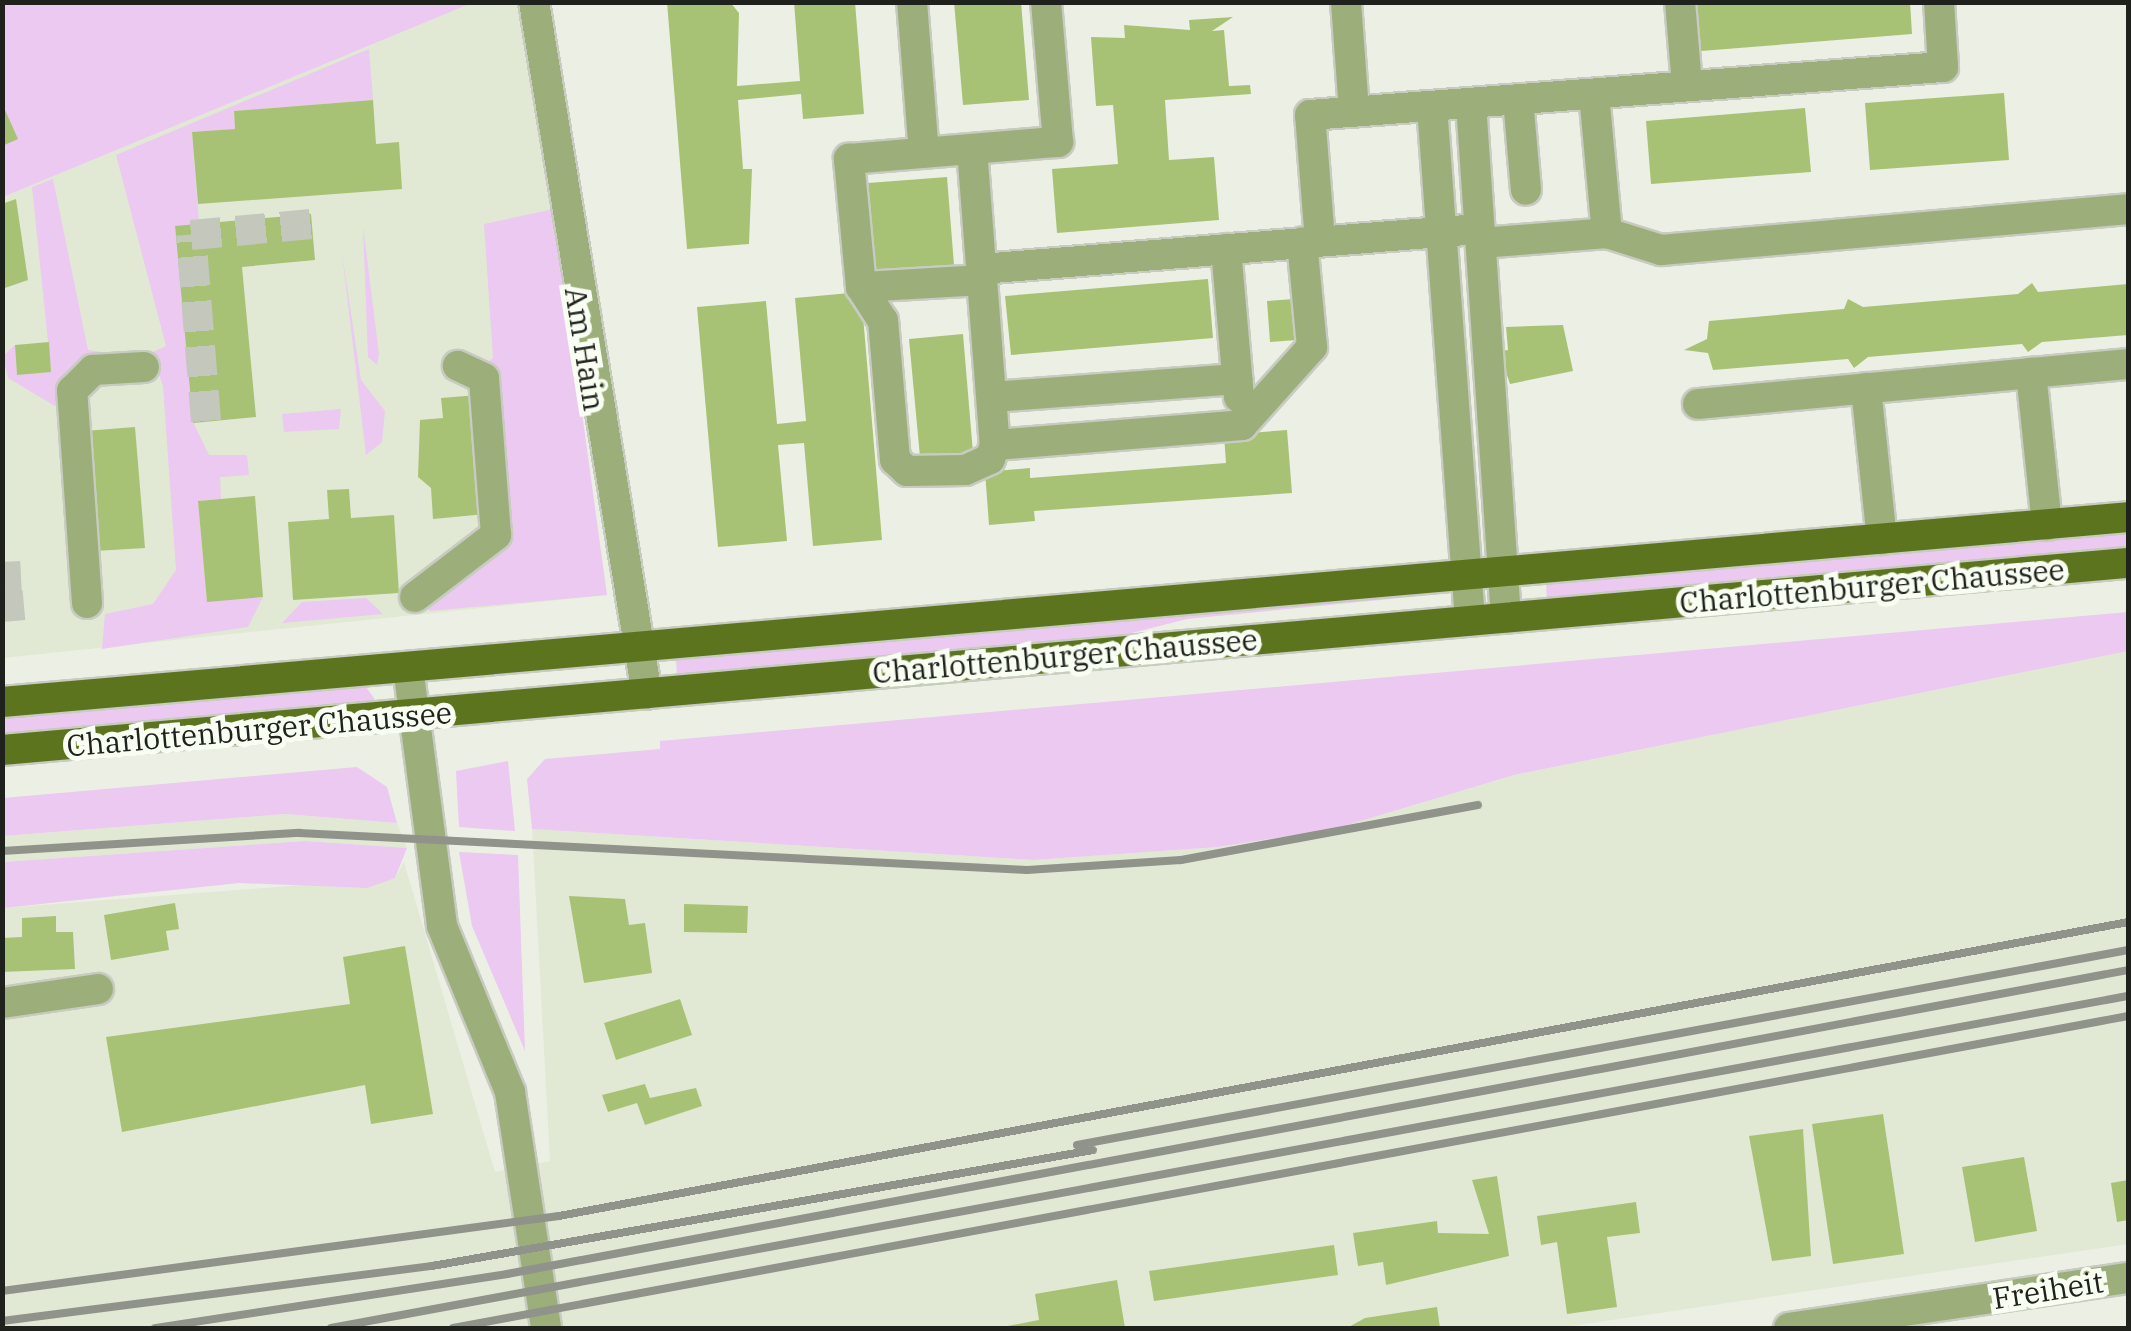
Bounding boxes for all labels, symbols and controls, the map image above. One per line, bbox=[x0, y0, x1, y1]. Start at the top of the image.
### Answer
street label: Am Hain bbox=[557, 285, 613, 413]
street label: Charlottenburger Chaussee bbox=[1678, 551, 2066, 621]
street label: Charlottenburger Chaussee bbox=[871, 621, 1259, 691]
street label: Charlottenburger Chaussee bbox=[65, 694, 453, 764]
street label: Freiheit bbox=[1990, 1263, 2106, 1317]

